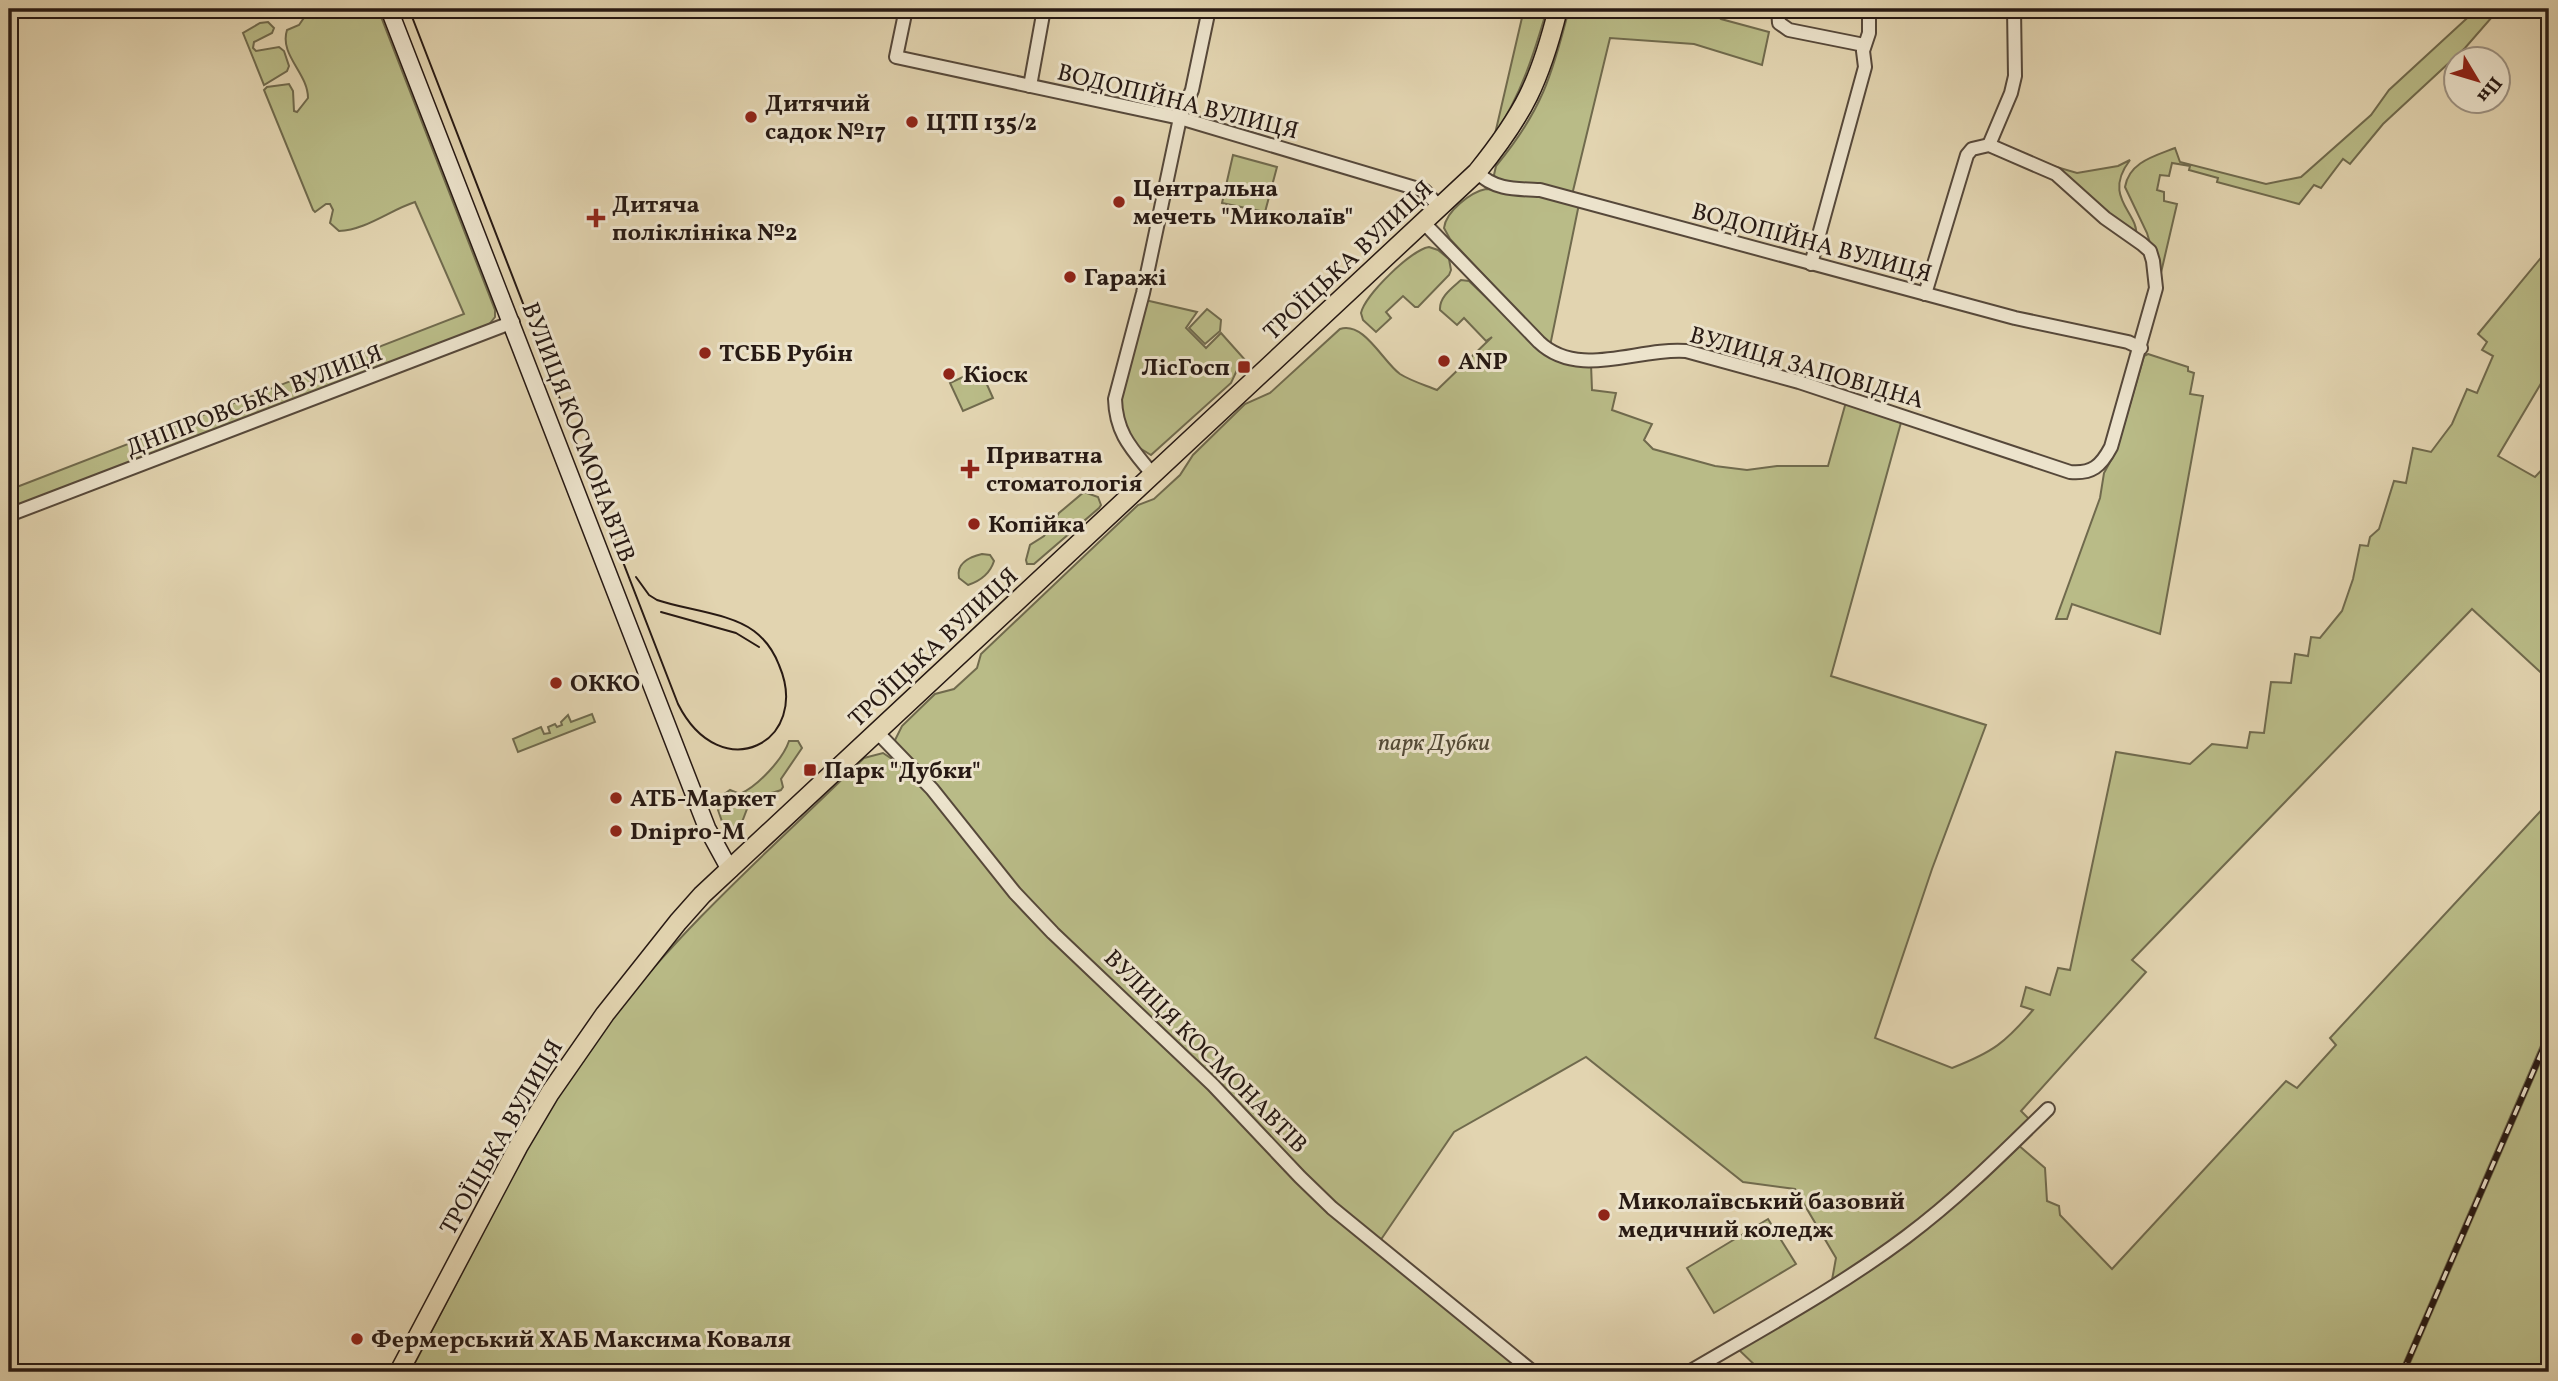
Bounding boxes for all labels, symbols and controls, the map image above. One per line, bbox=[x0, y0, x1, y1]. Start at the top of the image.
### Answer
north arrow bbox=[2442, 46, 2512, 116]
street label: ВОДОПІЙНА ВУЛИЦЯ bbox=[1053, 57, 1302, 149]
text: Пн bbox=[2470, 71, 2507, 108]
place label: Дитячий садок №17 bbox=[765, 88, 886, 150]
place label: ЦТП 135/2 bbox=[926, 107, 1037, 141]
marker: Дитячий садок №17 bbox=[743, 109, 759, 125]
marker: ЦТП 135/2 bbox=[904, 114, 920, 130]
place label: Центральна мечеть "Миколаїв" bbox=[1133, 173, 1353, 235]
street label: ТРОЇЦЬКА ВУЛИЦЯ bbox=[1257, 174, 1442, 349]
place label: Дитяча поліклініка №2 bbox=[612, 189, 797, 251]
marker: Центральна мечеть "Миколаїв" bbox=[1111, 194, 1127, 210]
street label: ВОДОПІЙНА ВУЛИЦЯ bbox=[1688, 195, 1935, 292]
marker: Дитяча поліклініка №2 bbox=[586, 208, 606, 228]
place label: Гаражі bbox=[1084, 262, 1167, 296]
marker: Гаражі bbox=[1062, 269, 1078, 285]
street label: ВУЛИЦЯ КОСМОНАВТІВ bbox=[512, 298, 642, 568]
street label: ВУЛИЦЯ ЗАПОВІДНА bbox=[1685, 319, 1928, 419]
street label: ДНІПРОВСЬКА ВУЛИЦЯ bbox=[121, 337, 388, 467]
place label: ТСББ Рубін bbox=[719, 338, 853, 372]
marker: ТСББ Рубін bbox=[697, 345, 713, 361]
place label: ANP bbox=[1458, 346, 1508, 380]
place label: ЛісГосп bbox=[1142, 352, 1230, 386]
marker: ANP bbox=[1436, 353, 1452, 369]
place label: Кіоск bbox=[963, 359, 1028, 393]
marker: ЛісГосп bbox=[1236, 359, 1252, 375]
marker: Кіоск bbox=[941, 366, 957, 382]
place label: Приватна стоматологія bbox=[986, 440, 1142, 502]
marker: Приватна стоматологія bbox=[960, 459, 980, 479]
place label: Копійка bbox=[988, 509, 1085, 543]
marker: Копійка bbox=[966, 516, 982, 532]
street label: ТРОЇЦЬКА ВУЛИЦЯ bbox=[842, 561, 1027, 736]
place label: ОККО bbox=[570, 668, 640, 702]
marker: ОККО bbox=[548, 675, 564, 691]
park label: парк Дубки bbox=[1378, 727, 1490, 761]
place label: Парк "Дубки" bbox=[824, 755, 981, 789]
marker: Парк "Дубки" bbox=[802, 762, 818, 778]
place label: АТБ-Маркет bbox=[630, 783, 776, 817]
marker: АТБ-Маркет bbox=[608, 790, 624, 806]
place label: Dnipro-M bbox=[630, 816, 745, 850]
marker: Dnipro-M bbox=[608, 823, 624, 839]
street label: ВУЛИЦЯ КОСМОНАВТІВ bbox=[1095, 943, 1314, 1162]
street label: ТРОЇЦЬКА ВУЛИЦЯ bbox=[433, 1034, 573, 1242]
place label: Миколаївський базовий медичний коледж bbox=[1618, 1186, 1905, 1248]
marker: Миколаївський базовий медичний коледж bbox=[1596, 1207, 1612, 1223]
place label: Фермерський ХАБ Максима Коваля bbox=[371, 1324, 791, 1358]
marker: Фермерський ХАБ Максима Коваля bbox=[349, 1331, 365, 1347]

